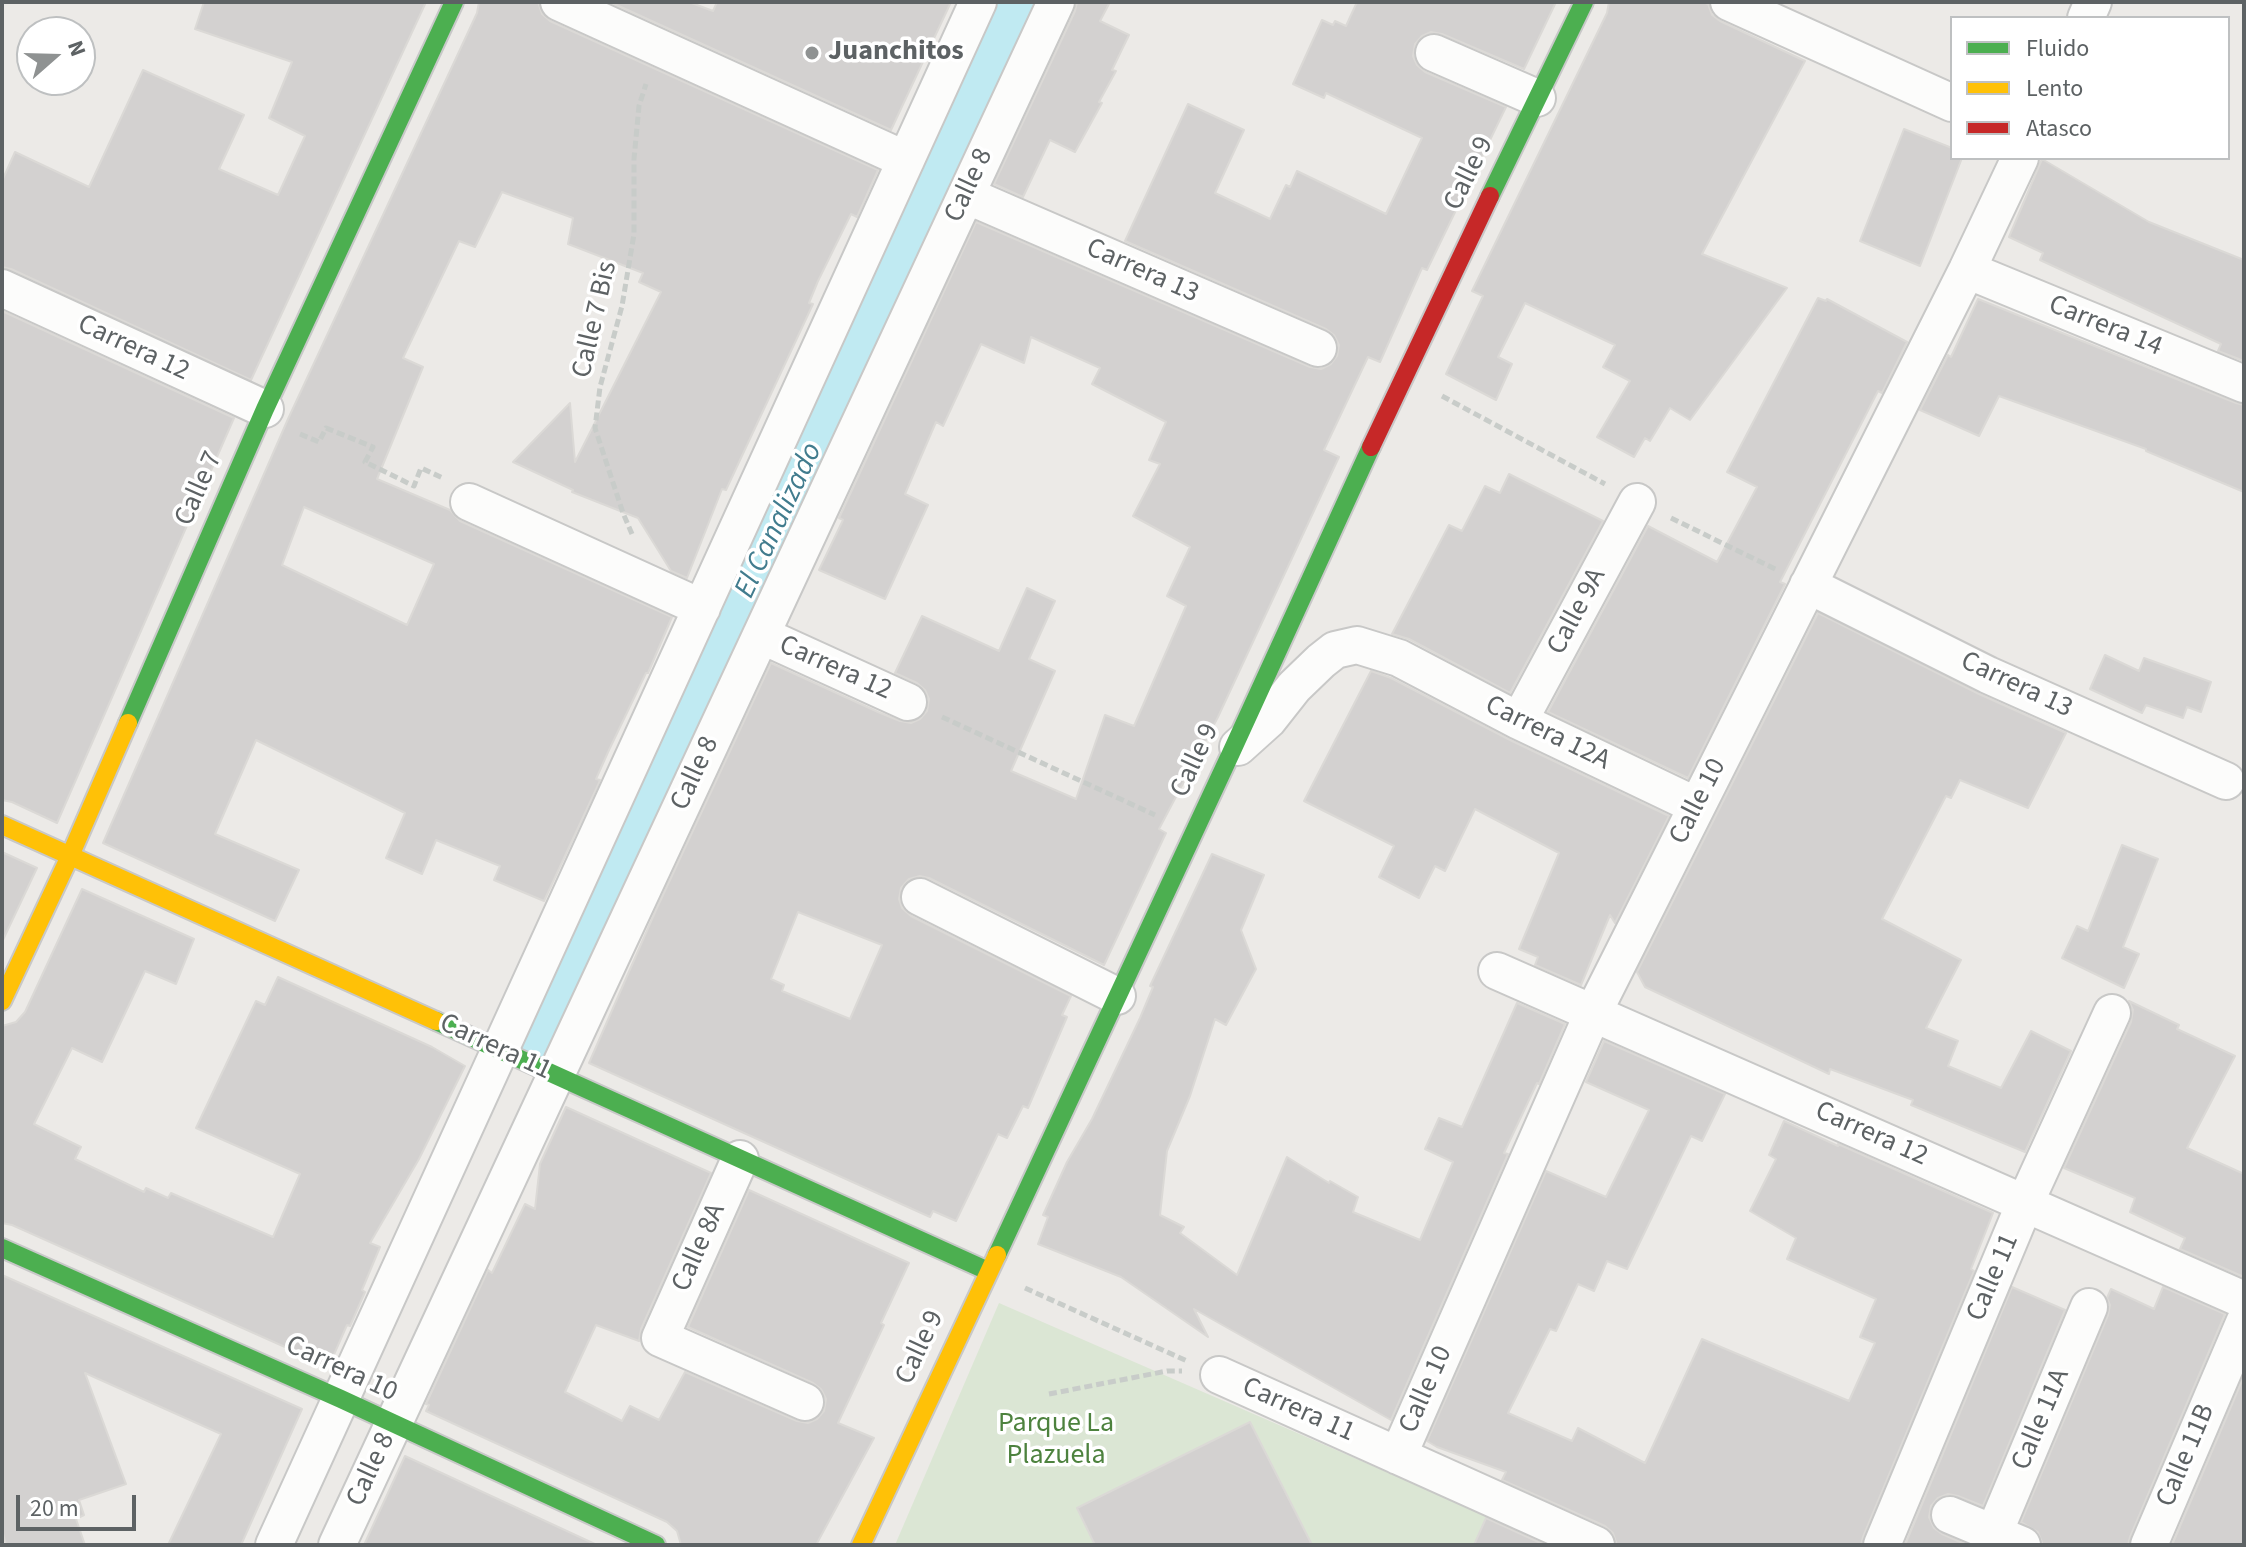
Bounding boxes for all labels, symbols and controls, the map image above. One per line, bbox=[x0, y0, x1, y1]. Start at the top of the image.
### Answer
north arrow bbox=[16, 16, 96, 96]
legend bbox=[1950, 16, 2230, 160]
text: Fluido bbox=[2026, 31, 2089, 66]
text: N bbox=[59, 36, 94, 61]
place label: Juanchitos bbox=[828, 36, 964, 70]
marker: Juanchitos bbox=[803, 44, 821, 62]
text: Lento bbox=[2026, 71, 2083, 106]
text: Atasco bbox=[2026, 111, 2092, 146]
street label: Calle 9 bbox=[1438, 132, 1502, 216]
street label: Calle 8 bbox=[938, 144, 1002, 228]
street label: Carrera 13 bbox=[1080, 232, 1204, 312]
street label: Calle 7 Bis bbox=[566, 259, 626, 381]
street label: Carrera 14 bbox=[2043, 289, 2167, 365]
street label: Carrera 12 bbox=[72, 308, 194, 390]
water label: El Canalizado bbox=[728, 438, 832, 604]
street label: Calle 7 bbox=[169, 447, 231, 531]
street label: Calle 9A bbox=[1541, 563, 1615, 661]
street label: Carrera 12 bbox=[773, 629, 897, 709]
street label: Carrera 13 bbox=[1955, 645, 2077, 727]
street label: Carrera 12A bbox=[1479, 689, 1615, 779]
street label: Calle 9 bbox=[1164, 719, 1228, 803]
street label: Calle 8 bbox=[664, 732, 728, 816]
street label: Calle 10 bbox=[1663, 754, 1735, 850]
street label: Carrera 11 bbox=[434, 1007, 556, 1089]
street label: Carrera 12 bbox=[1809, 1095, 1933, 1175]
street label: Calle 8A bbox=[666, 1199, 734, 1297]
street label: Calle 11 bbox=[1961, 1229, 2027, 1327]
street label: Calle 9 bbox=[889, 1306, 953, 1390]
street label: Carrera 10 bbox=[280, 1329, 402, 1411]
street label: Calle 10 bbox=[1393, 1341, 1461, 1439]
street label: Calle 11A bbox=[2006, 1364, 2078, 1476]
street label: Carrera 11 bbox=[1236, 1371, 1360, 1451]
street label: Calle 11B bbox=[2150, 1400, 2224, 1512]
park label: Parque La Plazuela bbox=[998, 1408, 1114, 1474]
street label: Calle 8 bbox=[340, 1428, 404, 1512]
scale bar bbox=[20, 1479, 140, 1529]
text: 20 m bbox=[30, 1491, 79, 1526]

